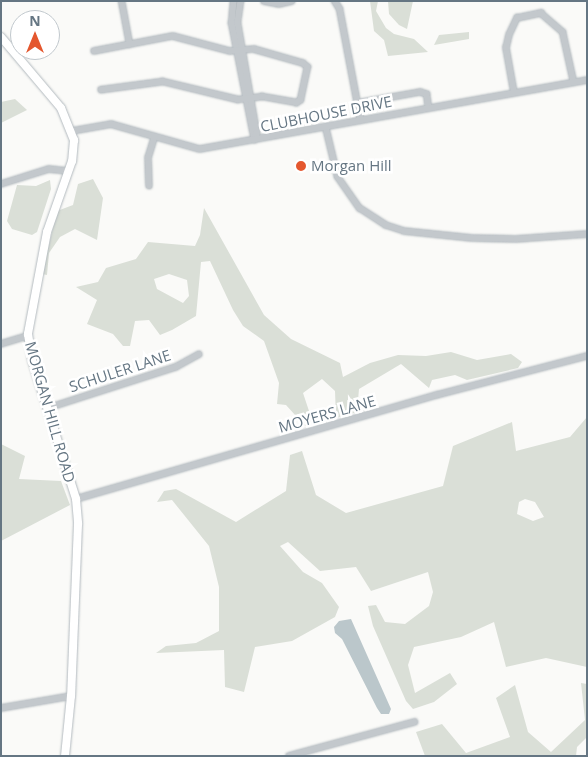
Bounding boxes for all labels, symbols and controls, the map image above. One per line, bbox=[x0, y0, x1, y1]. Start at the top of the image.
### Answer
north arrow bbox=[10, 10, 60, 60]
text: N bbox=[29, 11, 41, 30]
street label: CLUBHOUSE DRIVE bbox=[259, 92, 393, 136]
place label: Morgan Hill bbox=[311, 157, 392, 175]
marker: Morgan Hill bbox=[295, 160, 307, 172]
street label: MORGAN HILL ROAD bbox=[21, 339, 79, 485]
street label: SCHULER LANE bbox=[67, 346, 173, 396]
street label: MOYERS LANE bbox=[276, 392, 378, 436]

